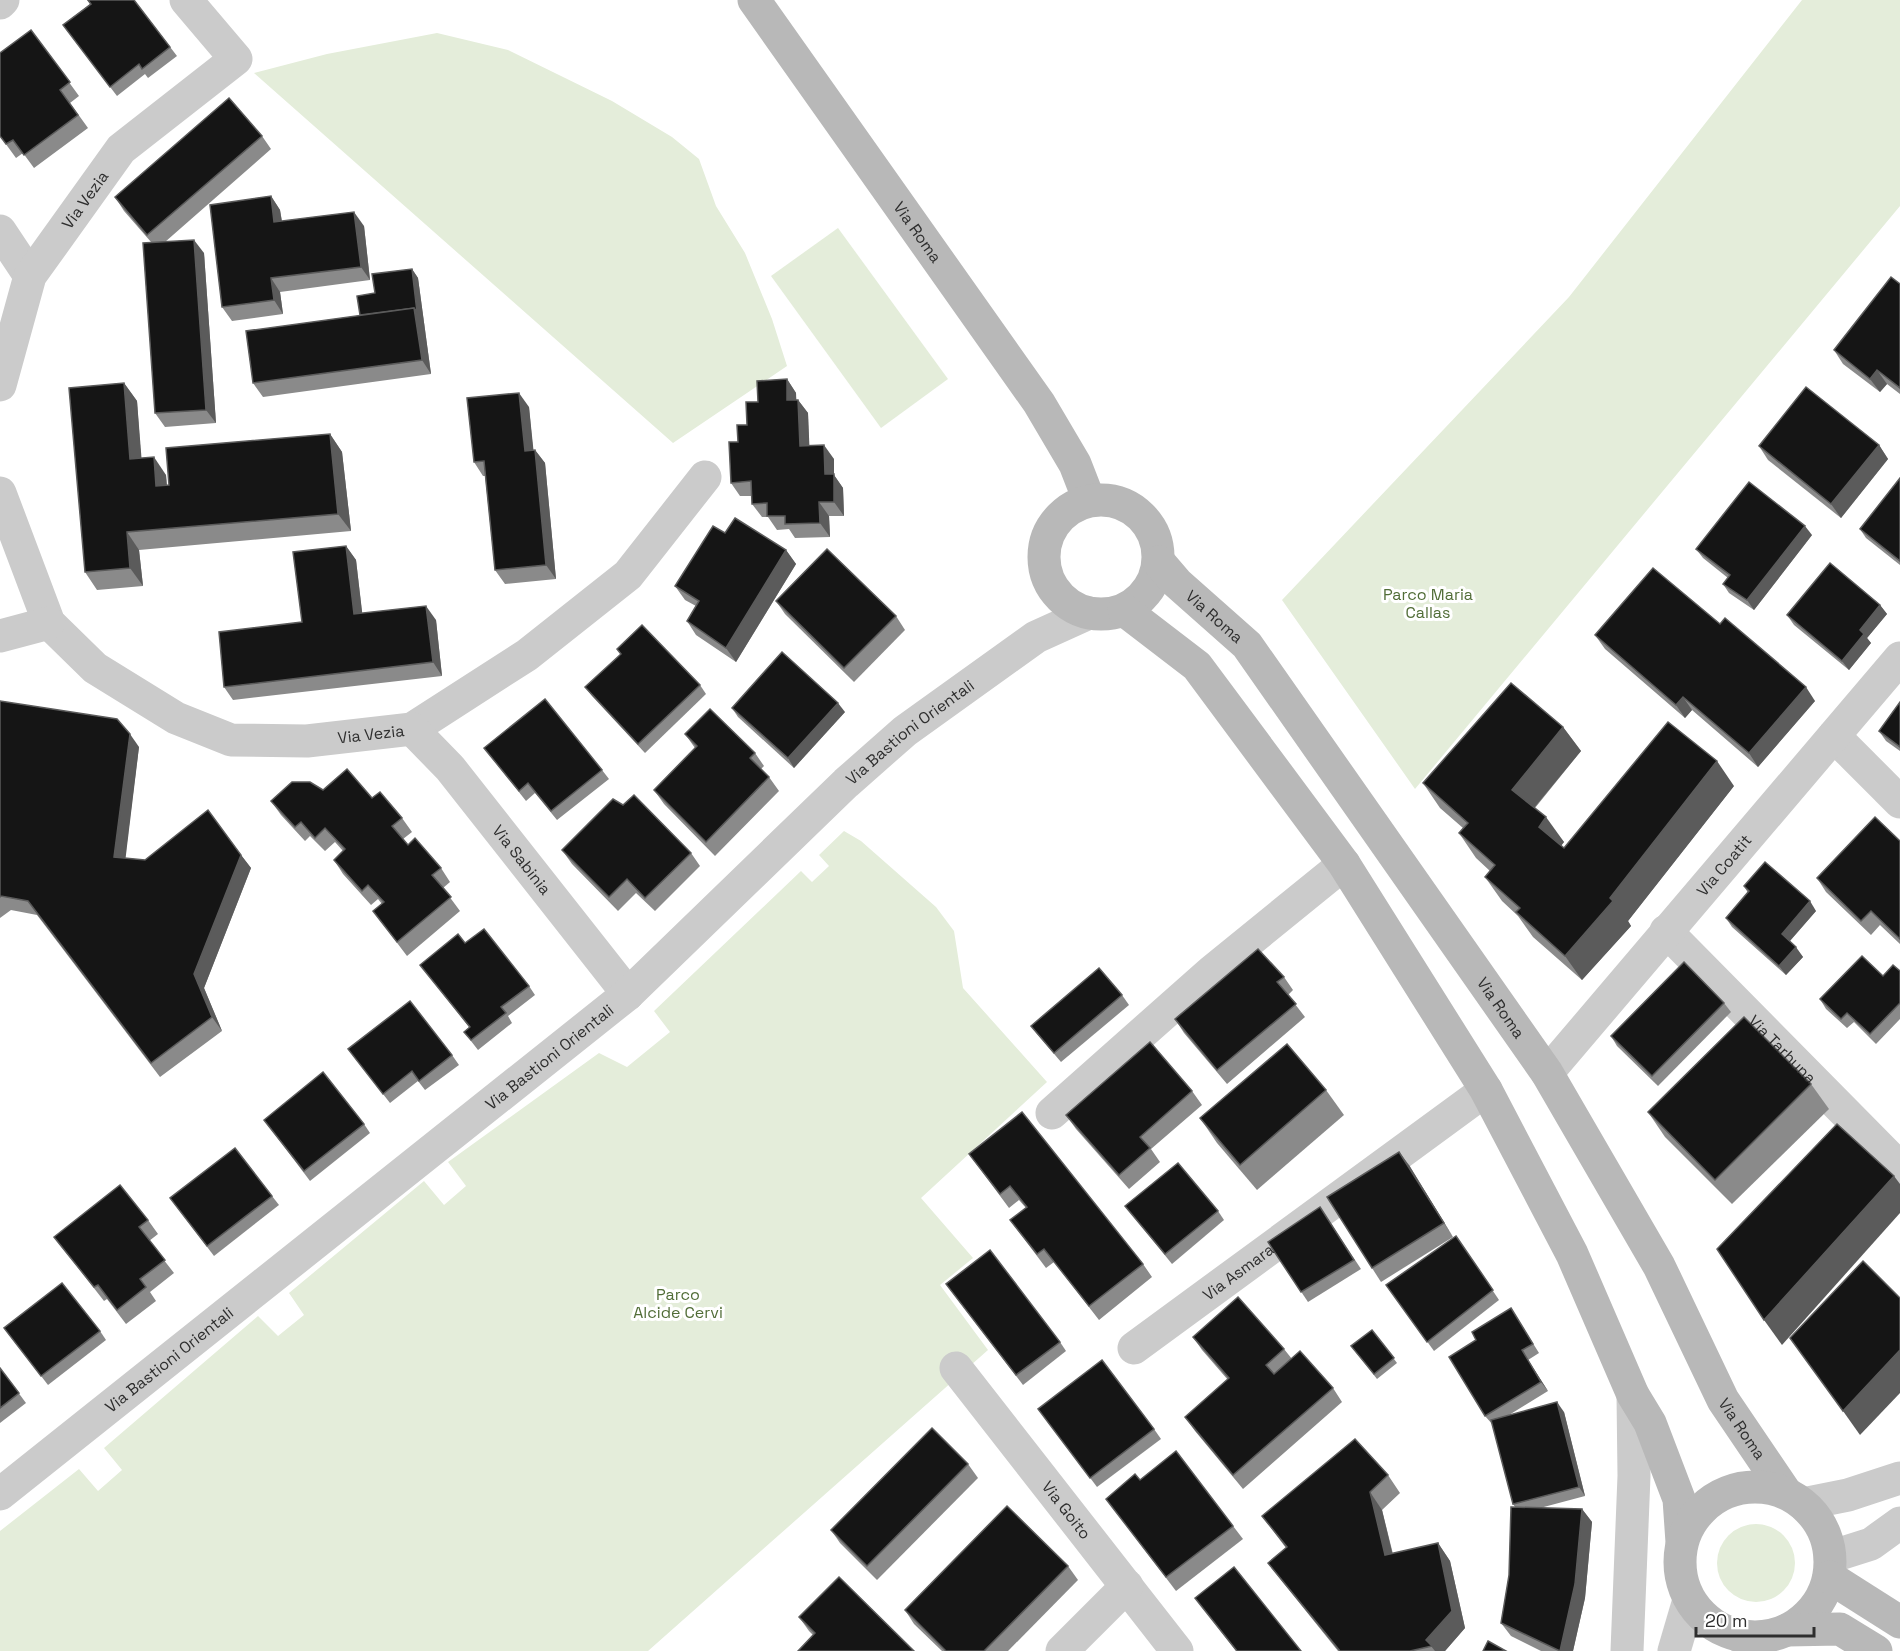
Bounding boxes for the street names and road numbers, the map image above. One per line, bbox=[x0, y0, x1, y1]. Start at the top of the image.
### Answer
street label: Via Vezia bbox=[57, 167, 113, 233]
street label: Via Roma bbox=[889, 197, 946, 267]
street label: Via Roma bbox=[1181, 586, 1248, 648]
street label: Via Bastioni Orientali bbox=[841, 675, 978, 789]
street label: Via Vezia bbox=[337, 720, 405, 748]
street label: Via Sabinia bbox=[488, 821, 556, 899]
street label: Via Coatit bbox=[1692, 830, 1756, 901]
street label: Via Roma bbox=[1472, 973, 1529, 1043]
street label: Via Bastioni Orientali bbox=[481, 1000, 618, 1115]
street label: Via Tarhuna bbox=[1744, 1011, 1821, 1088]
street label: Via Asmara bbox=[1198, 1239, 1278, 1305]
street label: Via Bastioni Orientali bbox=[101, 1302, 238, 1417]
street label: Via Roma bbox=[1714, 1394, 1770, 1464]
street label: Via Goito bbox=[1037, 1477, 1096, 1544]

